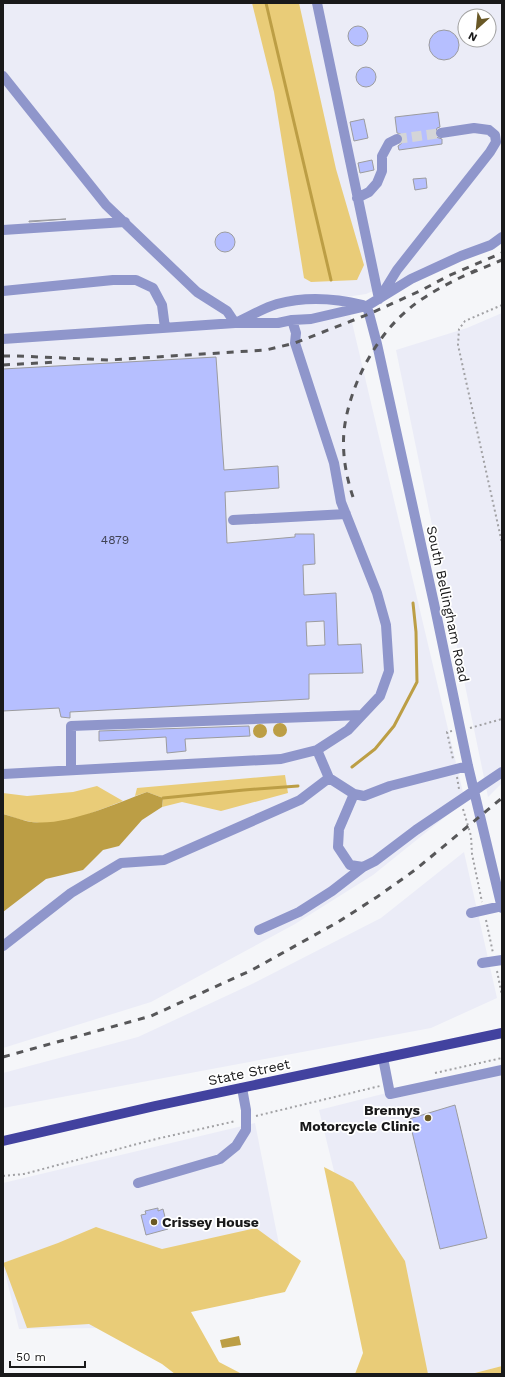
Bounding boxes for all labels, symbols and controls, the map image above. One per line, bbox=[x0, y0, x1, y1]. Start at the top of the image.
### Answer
north arrow bbox=[457, 8, 497, 48]
text: N bbox=[466, 29, 479, 44]
street label: South Bellingham Road bbox=[424, 524, 472, 684]
house number: 4879 bbox=[101, 533, 129, 547]
street label: State Street bbox=[207, 1055, 292, 1088]
place label: Brennys Motorcycle Clinic bbox=[299, 1102, 421, 1134]
marker: Brennys Motorcycle Clinic bbox=[423, 1113, 433, 1123]
place label: Crissey House bbox=[162, 1214, 259, 1230]
marker: Crissey House bbox=[149, 1217, 159, 1227]
scale bar bbox=[10, 1343, 85, 1369]
text: 50 m bbox=[16, 1350, 46, 1364]

